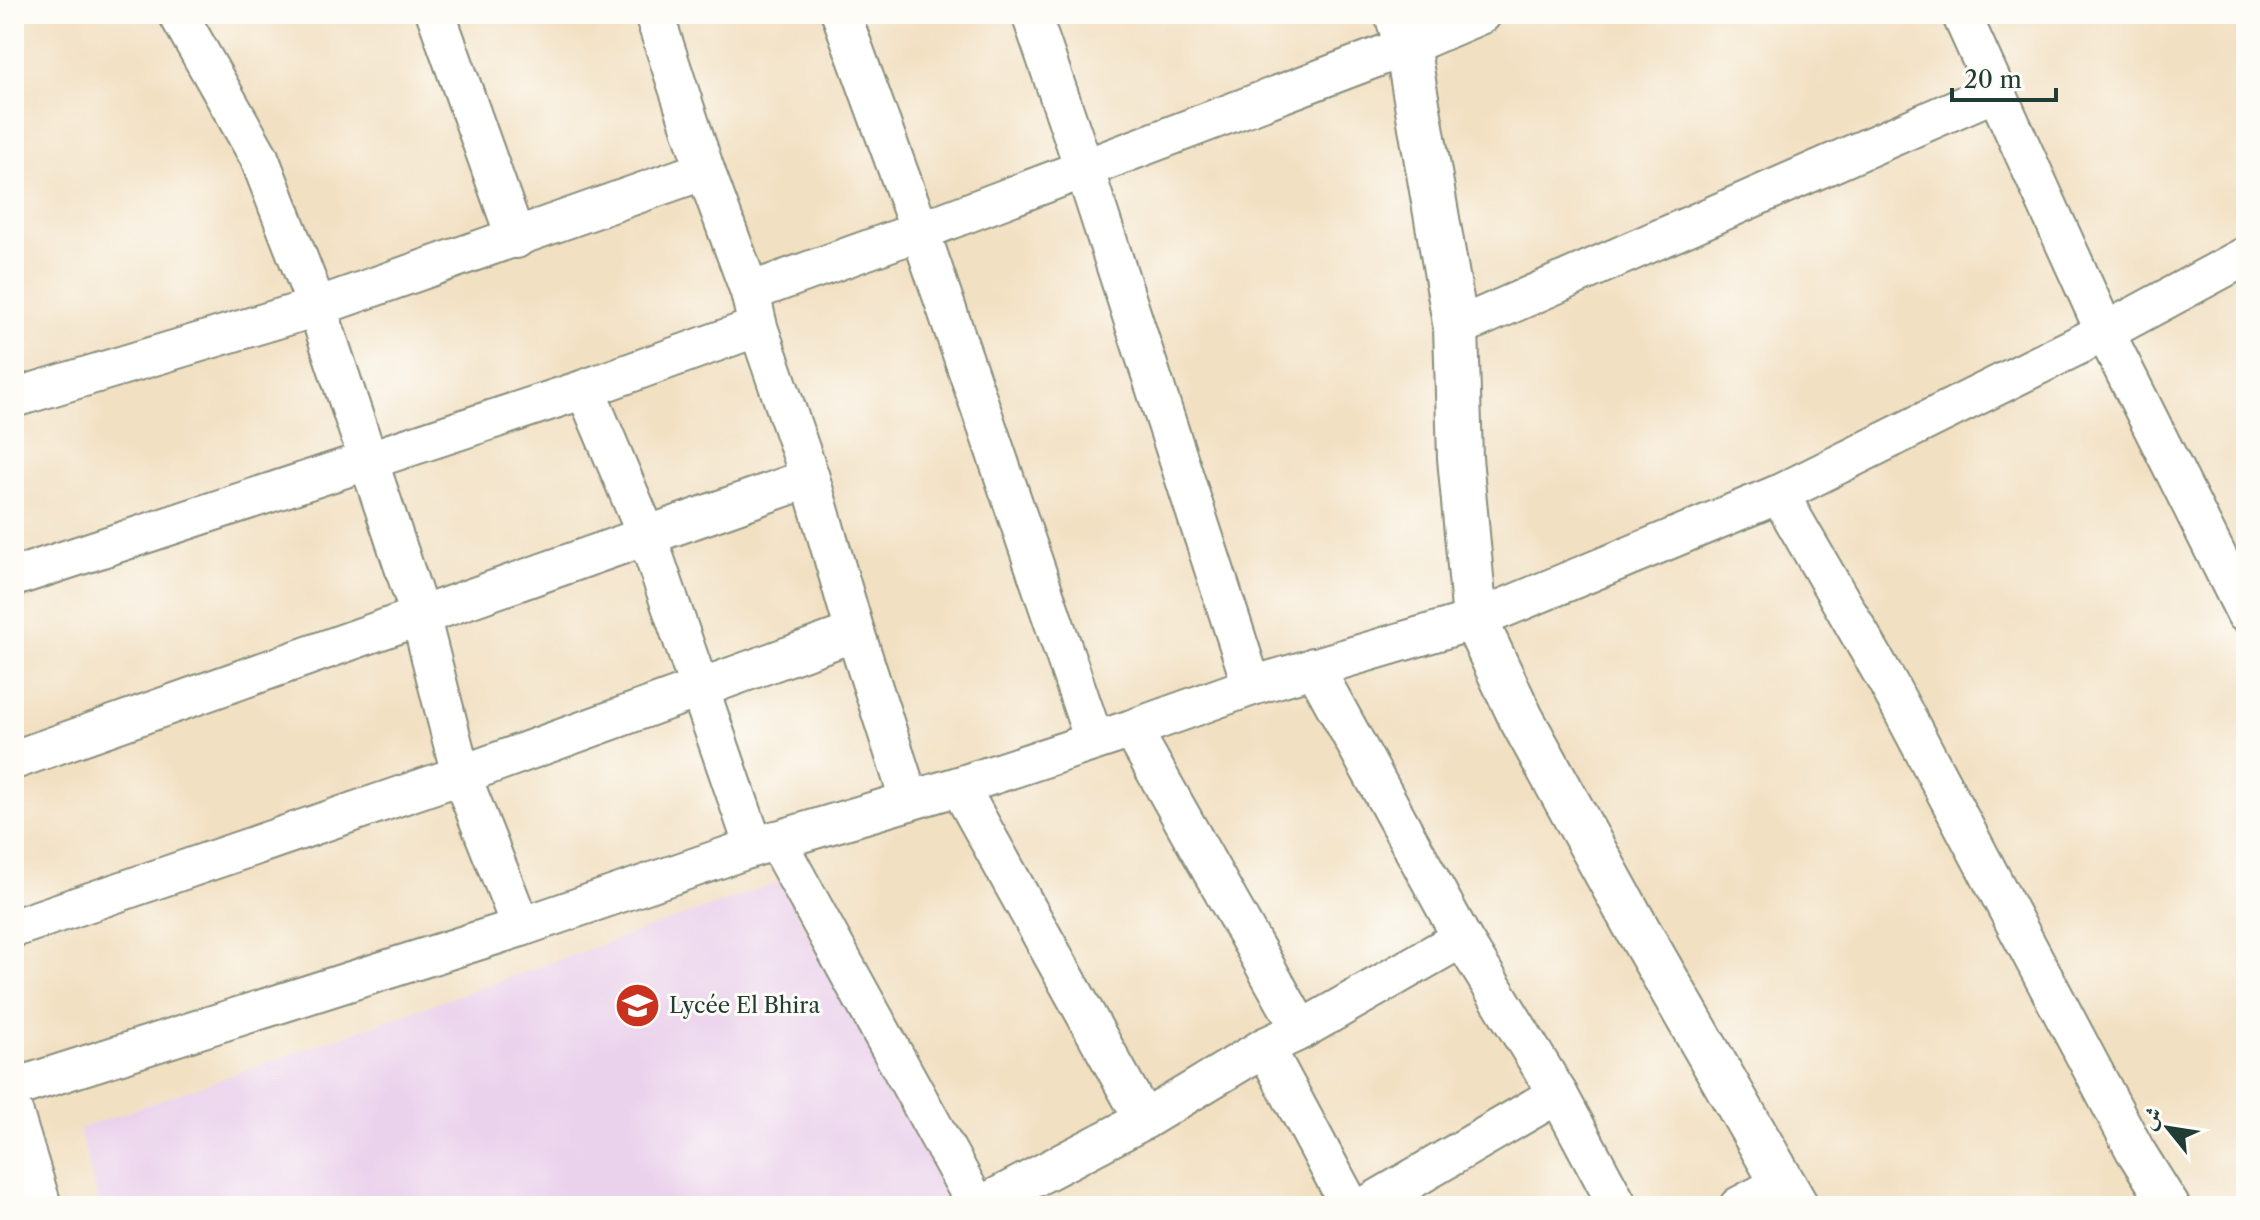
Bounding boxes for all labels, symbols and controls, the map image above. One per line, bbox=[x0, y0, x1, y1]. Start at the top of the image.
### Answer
scale bar bbox=[1952, 52, 2056, 102]
text: 20 m bbox=[1964, 65, 2022, 94]
school or university icon: Lycée El Bhira bbox=[614, 981, 662, 1029]
place label: Lycée El Bhira bbox=[669, 992, 820, 1019]
north arrow bbox=[2128, 1088, 2208, 1168]
text: ش bbox=[2134, 1102, 2168, 1134]

